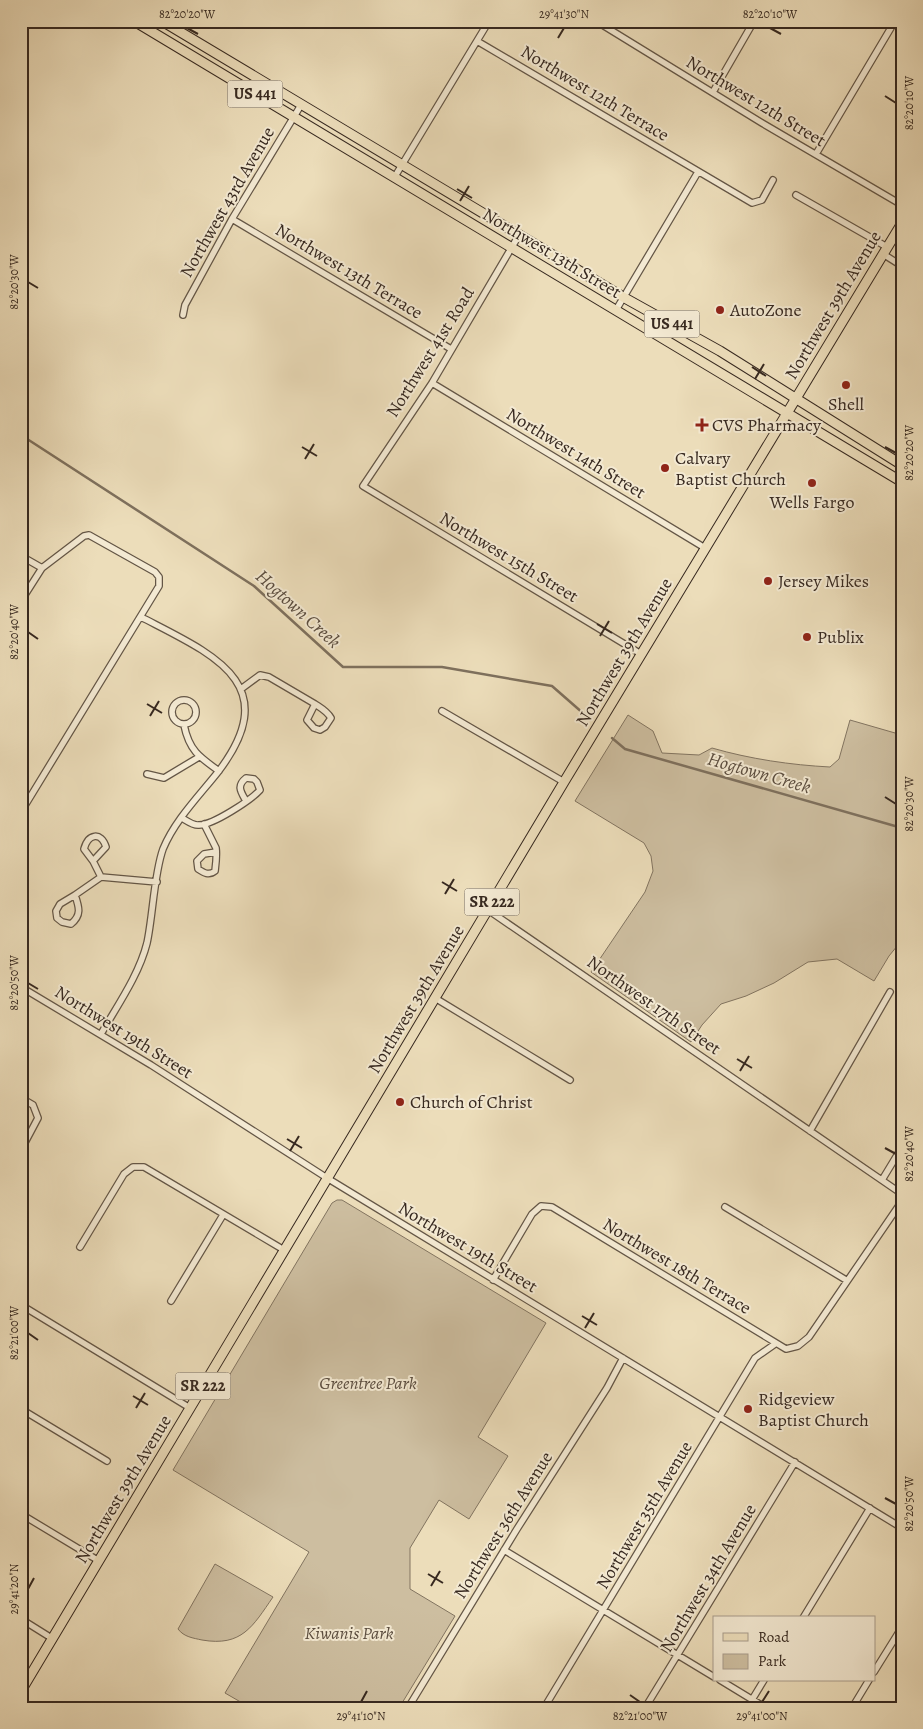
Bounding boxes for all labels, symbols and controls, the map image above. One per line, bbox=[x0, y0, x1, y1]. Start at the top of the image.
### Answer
text: 82°20'20"W bbox=[159, 6, 216, 22]
text: 29°41'30"N bbox=[539, 6, 589, 22]
text: 82°20'10"W bbox=[743, 6, 798, 22]
street label: Northwest 12th Terrace bbox=[516, 39, 674, 147]
street label: Northwest 12th Street bbox=[682, 50, 830, 152]
text: 82°20'10"W bbox=[901, 75, 917, 130]
road number: US 441 bbox=[228, 80, 282, 108]
street label: Northwest 43rd Avenue bbox=[174, 122, 280, 282]
street label: Northwest 13th Street bbox=[478, 202, 626, 304]
street label: Northwest 13th Terrace bbox=[271, 217, 427, 325]
street label: Northwest 39th Avenue bbox=[779, 226, 887, 384]
text: 82°20'30"W bbox=[6, 253, 22, 310]
street label: Northwest 41st Road bbox=[380, 282, 480, 422]
place label: AutoZone bbox=[729, 298, 802, 322]
marker: AutoZone bbox=[714, 304, 726, 316]
road number: US 441 bbox=[644, 310, 700, 338]
marker: Shell bbox=[840, 379, 852, 391]
place label: Shell bbox=[828, 392, 865, 416]
street label: Northwest 14th Street bbox=[502, 402, 650, 504]
place label: CVS Pharmacy bbox=[712, 413, 822, 437]
marker: CVS Pharmacy bbox=[696, 419, 708, 431]
text: 82°20'20"W bbox=[901, 424, 917, 481]
place label: Calvary Baptist Church bbox=[675, 446, 786, 491]
marker: Calvary Baptist Church bbox=[659, 462, 671, 474]
marker: Wells Fargo bbox=[806, 477, 818, 489]
place label: Wells Fargo bbox=[769, 490, 854, 514]
street label: Northwest 15th Street bbox=[435, 506, 583, 608]
water label: Hogtown Creek bbox=[250, 564, 346, 654]
place label: Jersey Mikes bbox=[778, 569, 869, 593]
street label: Northwest 39th Avenue bbox=[570, 573, 678, 731]
marker: Jersey Mikes bbox=[762, 575, 774, 587]
text: 82°20'40"W bbox=[6, 603, 22, 660]
place label: Publix bbox=[817, 625, 864, 649]
marker: Publix bbox=[801, 631, 813, 643]
water label: Hogtown Creek bbox=[704, 746, 814, 800]
text: 82°20'30"W bbox=[901, 775, 917, 832]
road number: SR 222 bbox=[464, 889, 520, 916]
street label: Northwest 39th Avenue bbox=[362, 920, 470, 1078]
street label: Northwest 17th Street bbox=[582, 950, 726, 1060]
text: 82°20'50"W bbox=[6, 954, 22, 1011]
street label: Northwest 19th Street bbox=[50, 980, 198, 1084]
place label: Church of Christ bbox=[410, 1090, 533, 1114]
marker: Church of Christ bbox=[394, 1096, 406, 1108]
text: 82°20'40"W bbox=[901, 1125, 917, 1182]
street label: Northwest 19th Street bbox=[394, 1196, 542, 1298]
street label: Northwest 18th Terrace bbox=[598, 1212, 756, 1320]
text: 82°21'00"W bbox=[6, 1305, 22, 1360]
park label: Greentree Park bbox=[319, 1371, 417, 1395]
road number: SR 222 bbox=[176, 1372, 230, 1400]
place label: Ridgeview Baptist Church bbox=[758, 1387, 869, 1432]
marker: Ridgeview Baptist Church bbox=[742, 1403, 754, 1415]
street label: Northwest 39th Avenue bbox=[69, 1410, 177, 1568]
street label: Northwest 35th Avenue bbox=[590, 1436, 698, 1594]
street label: Northwest 36th Avenue bbox=[448, 1447, 558, 1603]
text: 82°20'50"W bbox=[901, 1475, 917, 1532]
street label: Northwest 34th Avenue bbox=[654, 1499, 762, 1657]
text: 29°41'20"N bbox=[6, 1563, 22, 1614]
legend bbox=[713, 1616, 876, 1682]
park label: Kiwanis Park bbox=[304, 1621, 394, 1645]
text: Road bbox=[758, 1627, 790, 1647]
text: Park bbox=[758, 1651, 787, 1671]
text: 29°41'10"N bbox=[336, 1708, 386, 1724]
text: 82°21'00"W bbox=[613, 1708, 668, 1724]
text: 29°41'00"N bbox=[736, 1708, 788, 1724]

